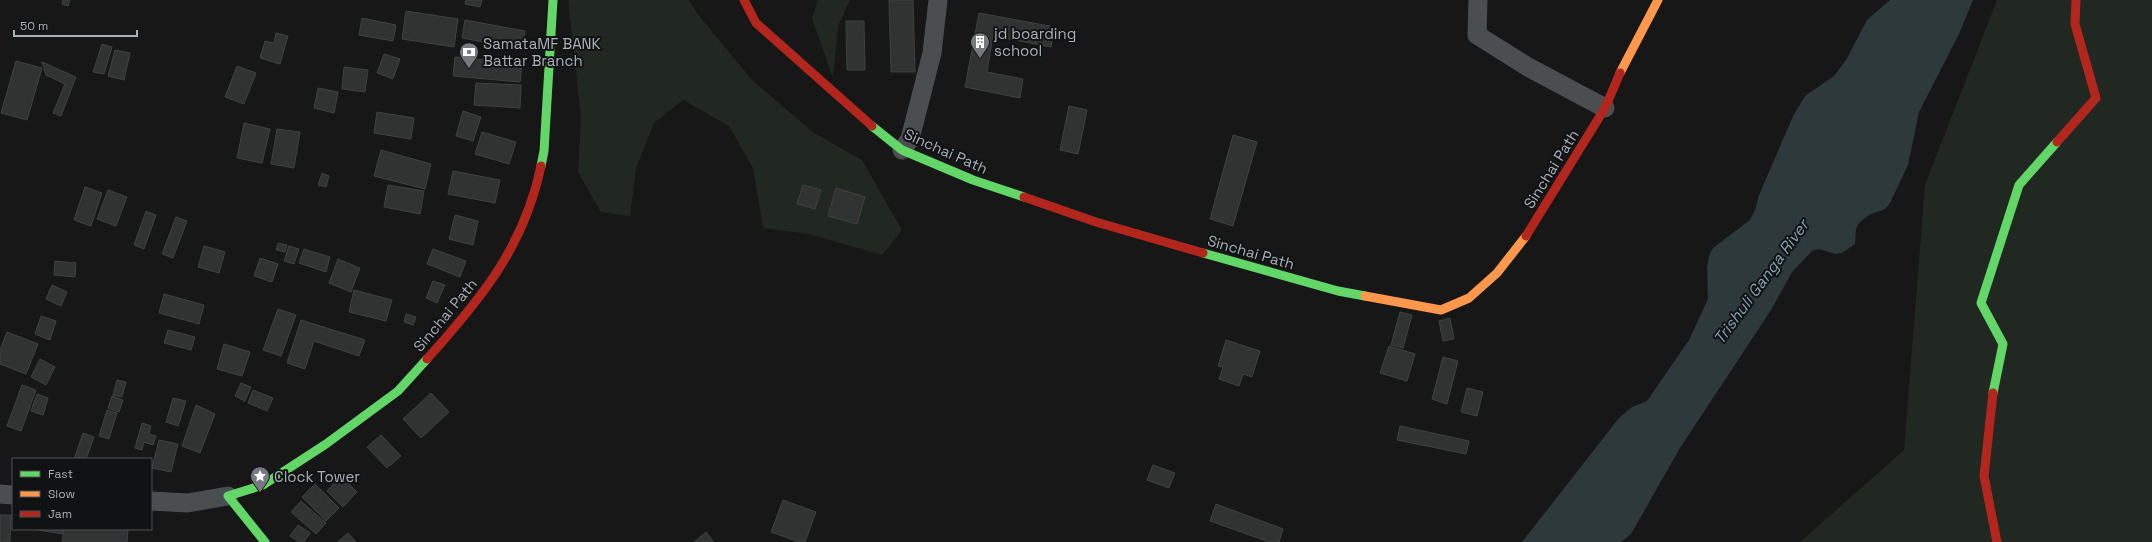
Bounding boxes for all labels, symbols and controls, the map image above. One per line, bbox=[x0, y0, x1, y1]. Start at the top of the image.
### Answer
scale bar bbox=[14, 12, 137, 38]
text: 50 m bbox=[20, 18, 48, 34]
place label: jd boarding school bbox=[993, 24, 1076, 60]
building icon: jd boarding school bbox=[969, 31, 991, 59]
place label: SamataMF BANK Battar Branch bbox=[483, 34, 601, 70]
bank icon: SamataMF BANK Battar Branch bbox=[458, 41, 480, 69]
street label: Sinchai Path bbox=[901, 124, 991, 178]
street label: Sinchai Path bbox=[1519, 126, 1583, 212]
water label: Trishuli Ganga River bbox=[1709, 214, 1814, 348]
street label: Sinchai Path bbox=[1205, 231, 1297, 273]
street label: Sinchai Path bbox=[409, 275, 481, 355]
legend bbox=[12, 458, 152, 530]
place icon: Clock Tower bbox=[249, 465, 271, 493]
text: Fast bbox=[48, 466, 73, 482]
place label: Clock Tower bbox=[274, 467, 360, 486]
text: Slow bbox=[48, 486, 75, 502]
text: Jam bbox=[48, 506, 72, 522]

